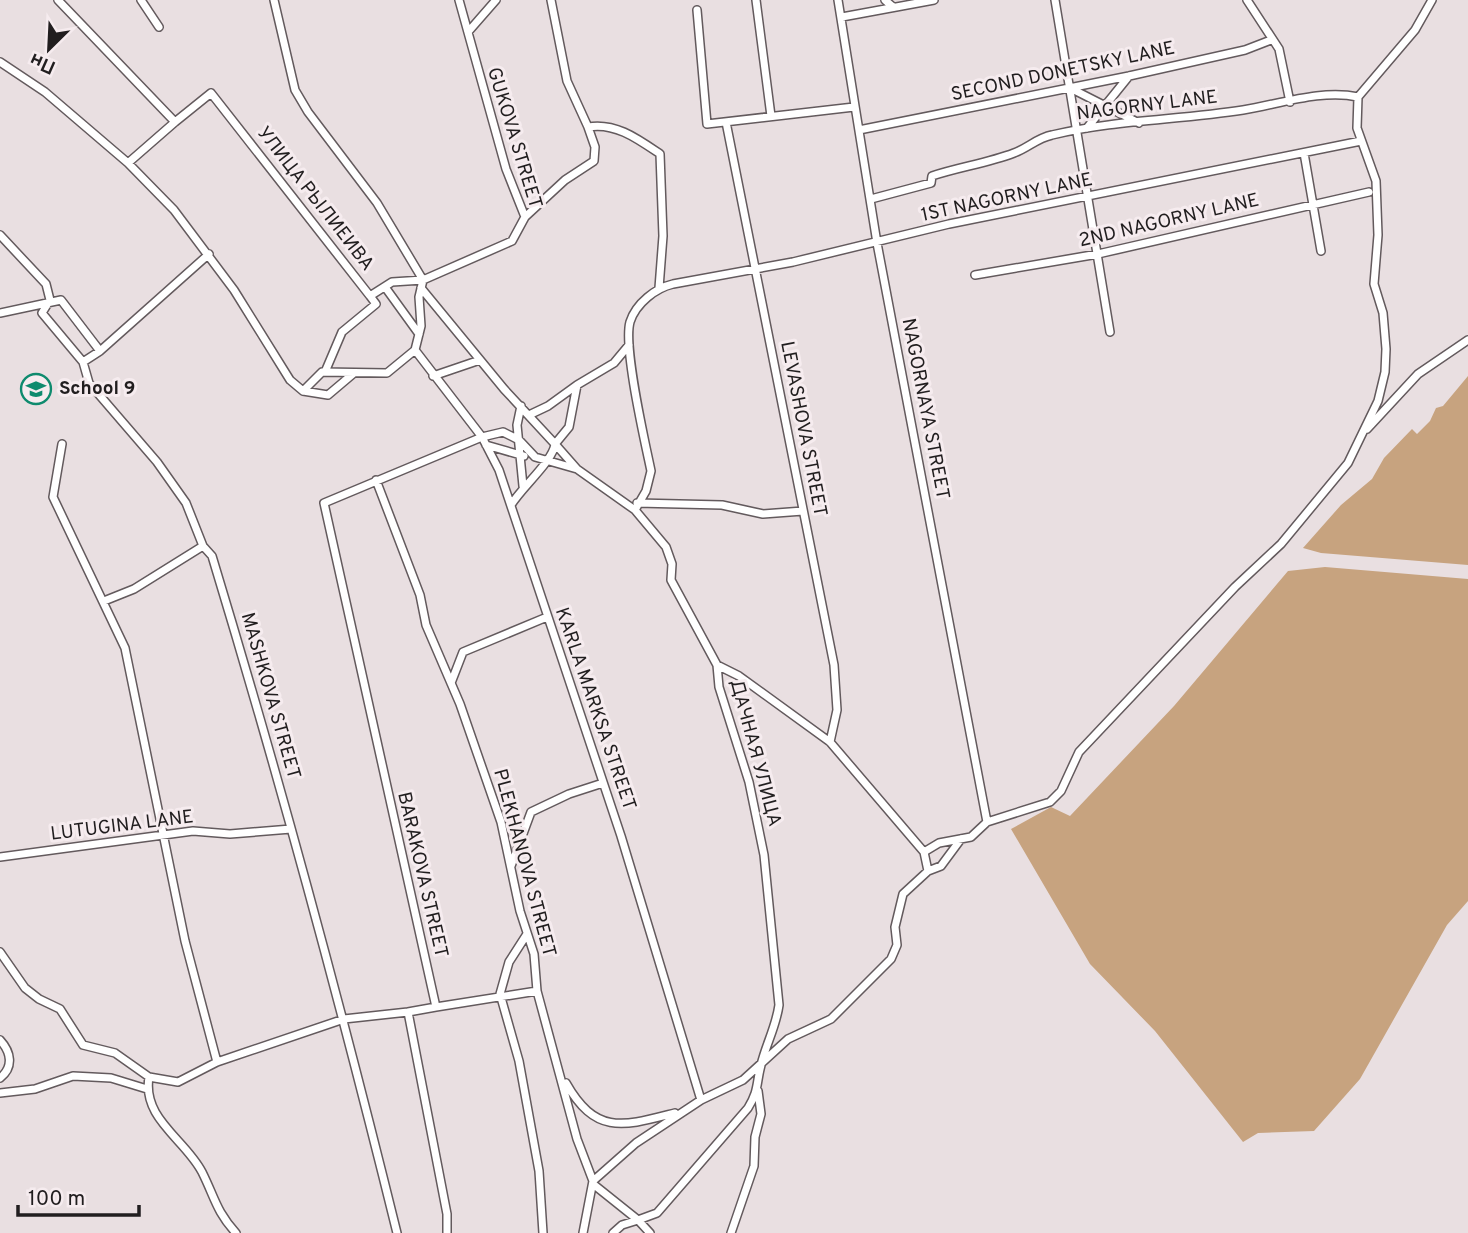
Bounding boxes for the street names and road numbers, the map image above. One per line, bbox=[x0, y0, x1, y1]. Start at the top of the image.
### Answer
street label: SECOND DONETSKY LANE bbox=[949, 37, 1177, 107]
street label: GUKOVA STREET bbox=[481, 64, 547, 212]
street label: NAGORNY LANE bbox=[1075, 85, 1219, 127]
street label: УЛИЦА РЫЛИЕИВА bbox=[251, 122, 379, 276]
street label: 1ST NAGORNY LANE bbox=[919, 168, 1095, 228]
street label: 2ND NAGORNY LANE bbox=[1077, 189, 1261, 253]
street label: NAGORNAYA STREET bbox=[896, 316, 954, 502]
street label: LEVASHOVA STREET bbox=[774, 339, 832, 519]
street label: KARLA MARKSA STREET bbox=[549, 604, 641, 814]
street label: MASHKOVA STREET bbox=[235, 610, 305, 782]
street label: ДАЧНАЯ УЛИЦА bbox=[724, 677, 786, 829]
street label: PLEKHANOVA STREET bbox=[487, 766, 561, 960]
street label: BARAKOVA STREET bbox=[391, 790, 453, 960]
street label: LUTUGINA LANE bbox=[49, 805, 195, 847]

